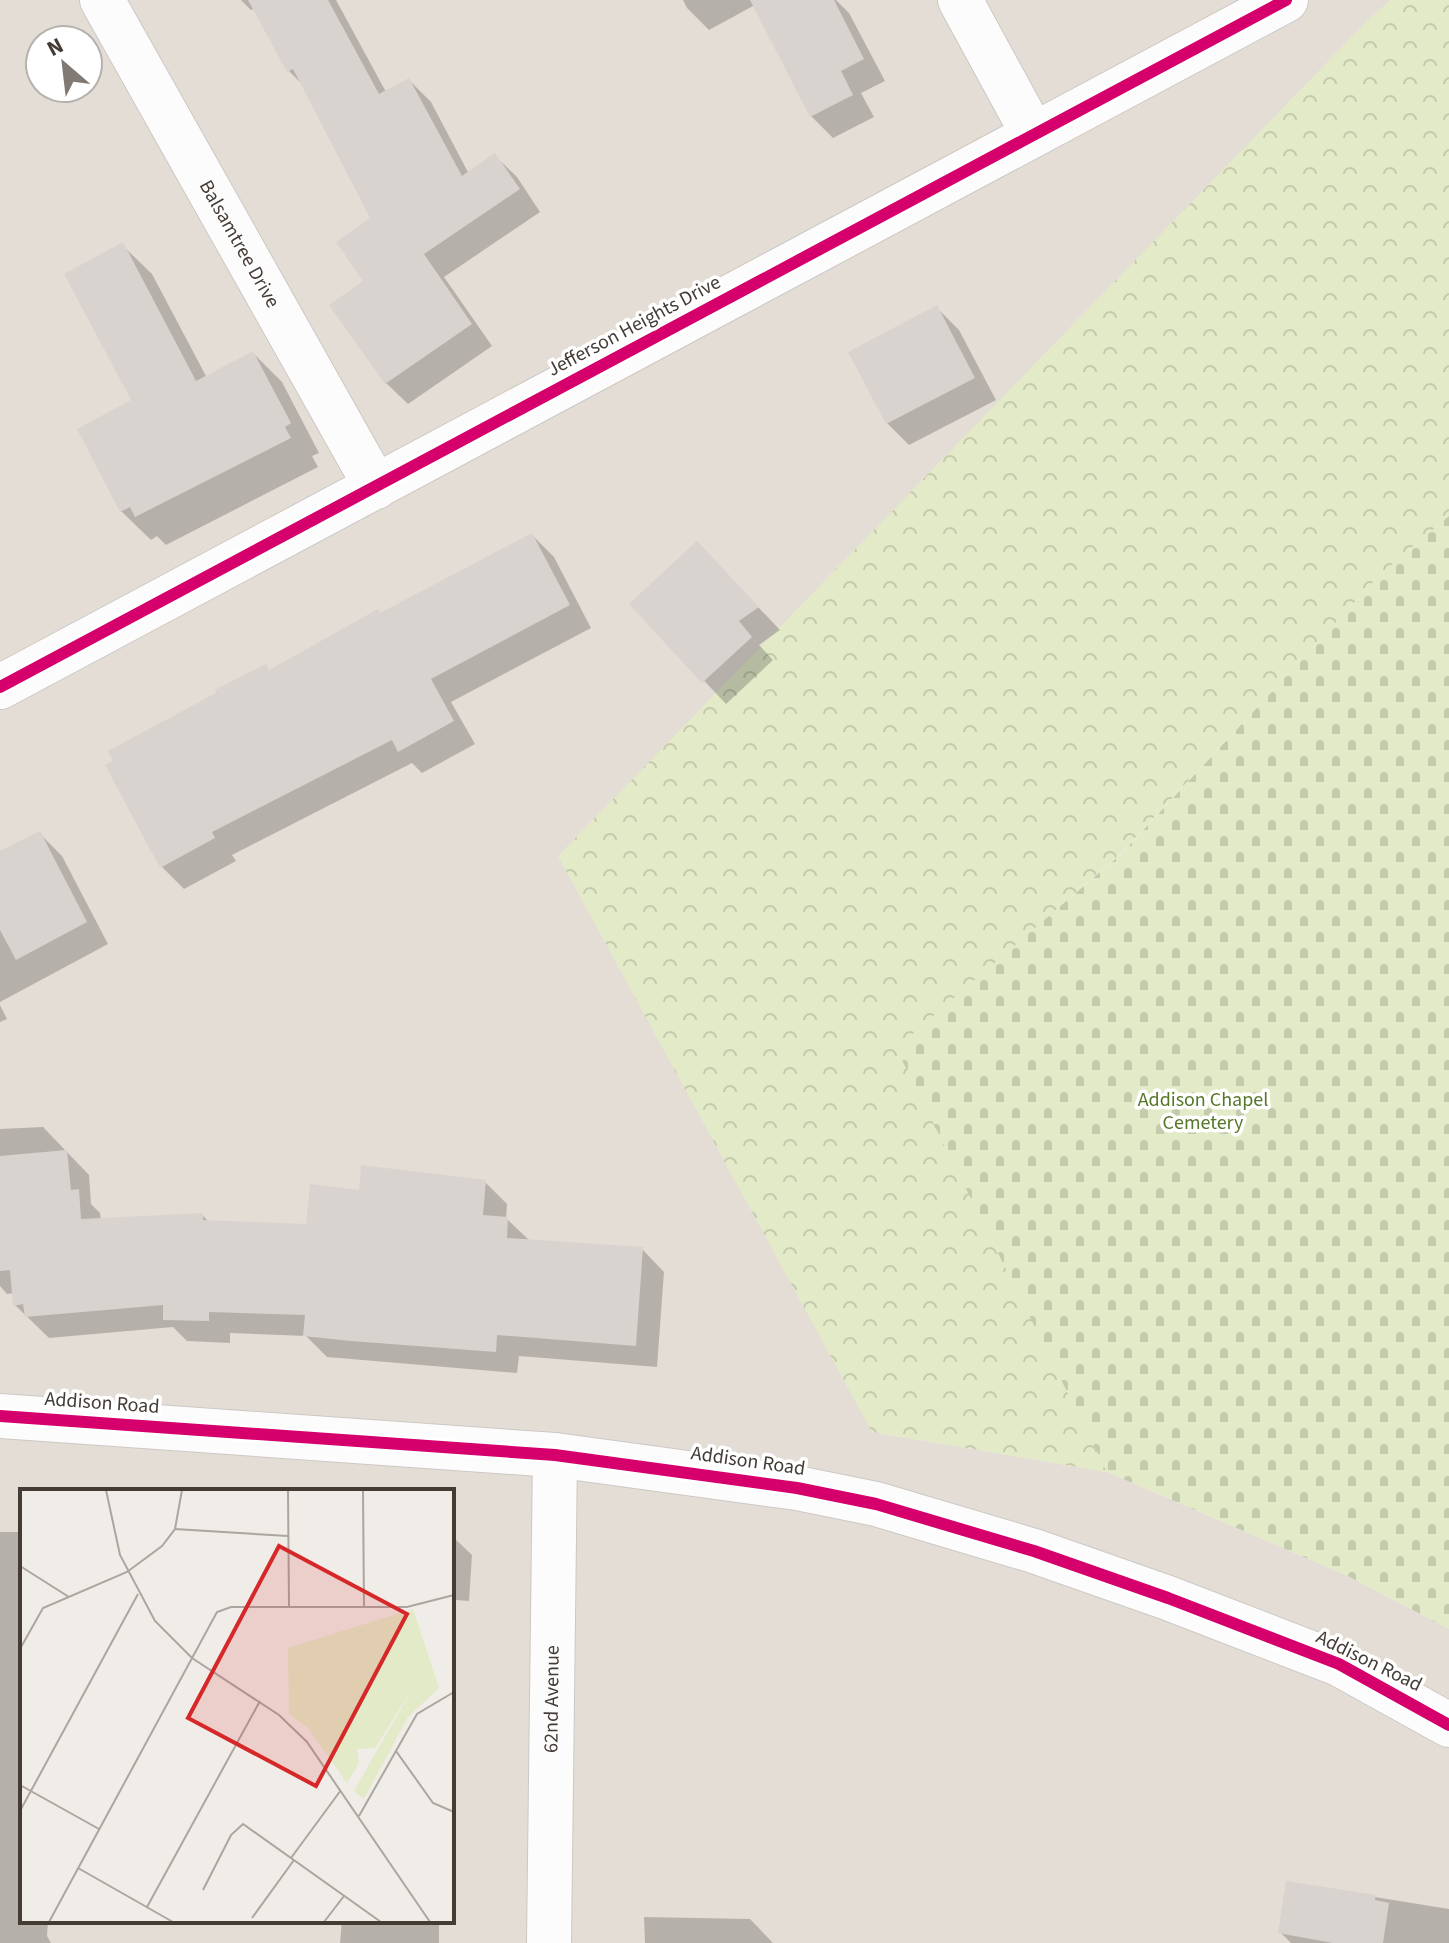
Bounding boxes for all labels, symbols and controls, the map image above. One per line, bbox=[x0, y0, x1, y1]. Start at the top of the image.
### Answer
north arrow bbox=[24, 24, 104, 104]
text: N bbox=[41, 30, 69, 65]
street label: Balsamtree Drive bbox=[192, 175, 287, 313]
street label: Jefferson Heights Drive bbox=[542, 268, 726, 384]
park label: Addison Chapel Cemetery bbox=[1138, 1086, 1268, 1137]
street label: Addison Road bbox=[44, 1385, 160, 1421]
street label: Addison Road bbox=[689, 1439, 807, 1483]
inset map bbox=[20, 1489, 454, 1923]
street label: Addison Road bbox=[1311, 1623, 1427, 1699]
street label: 62nd Avenue bbox=[537, 1645, 567, 1753]

